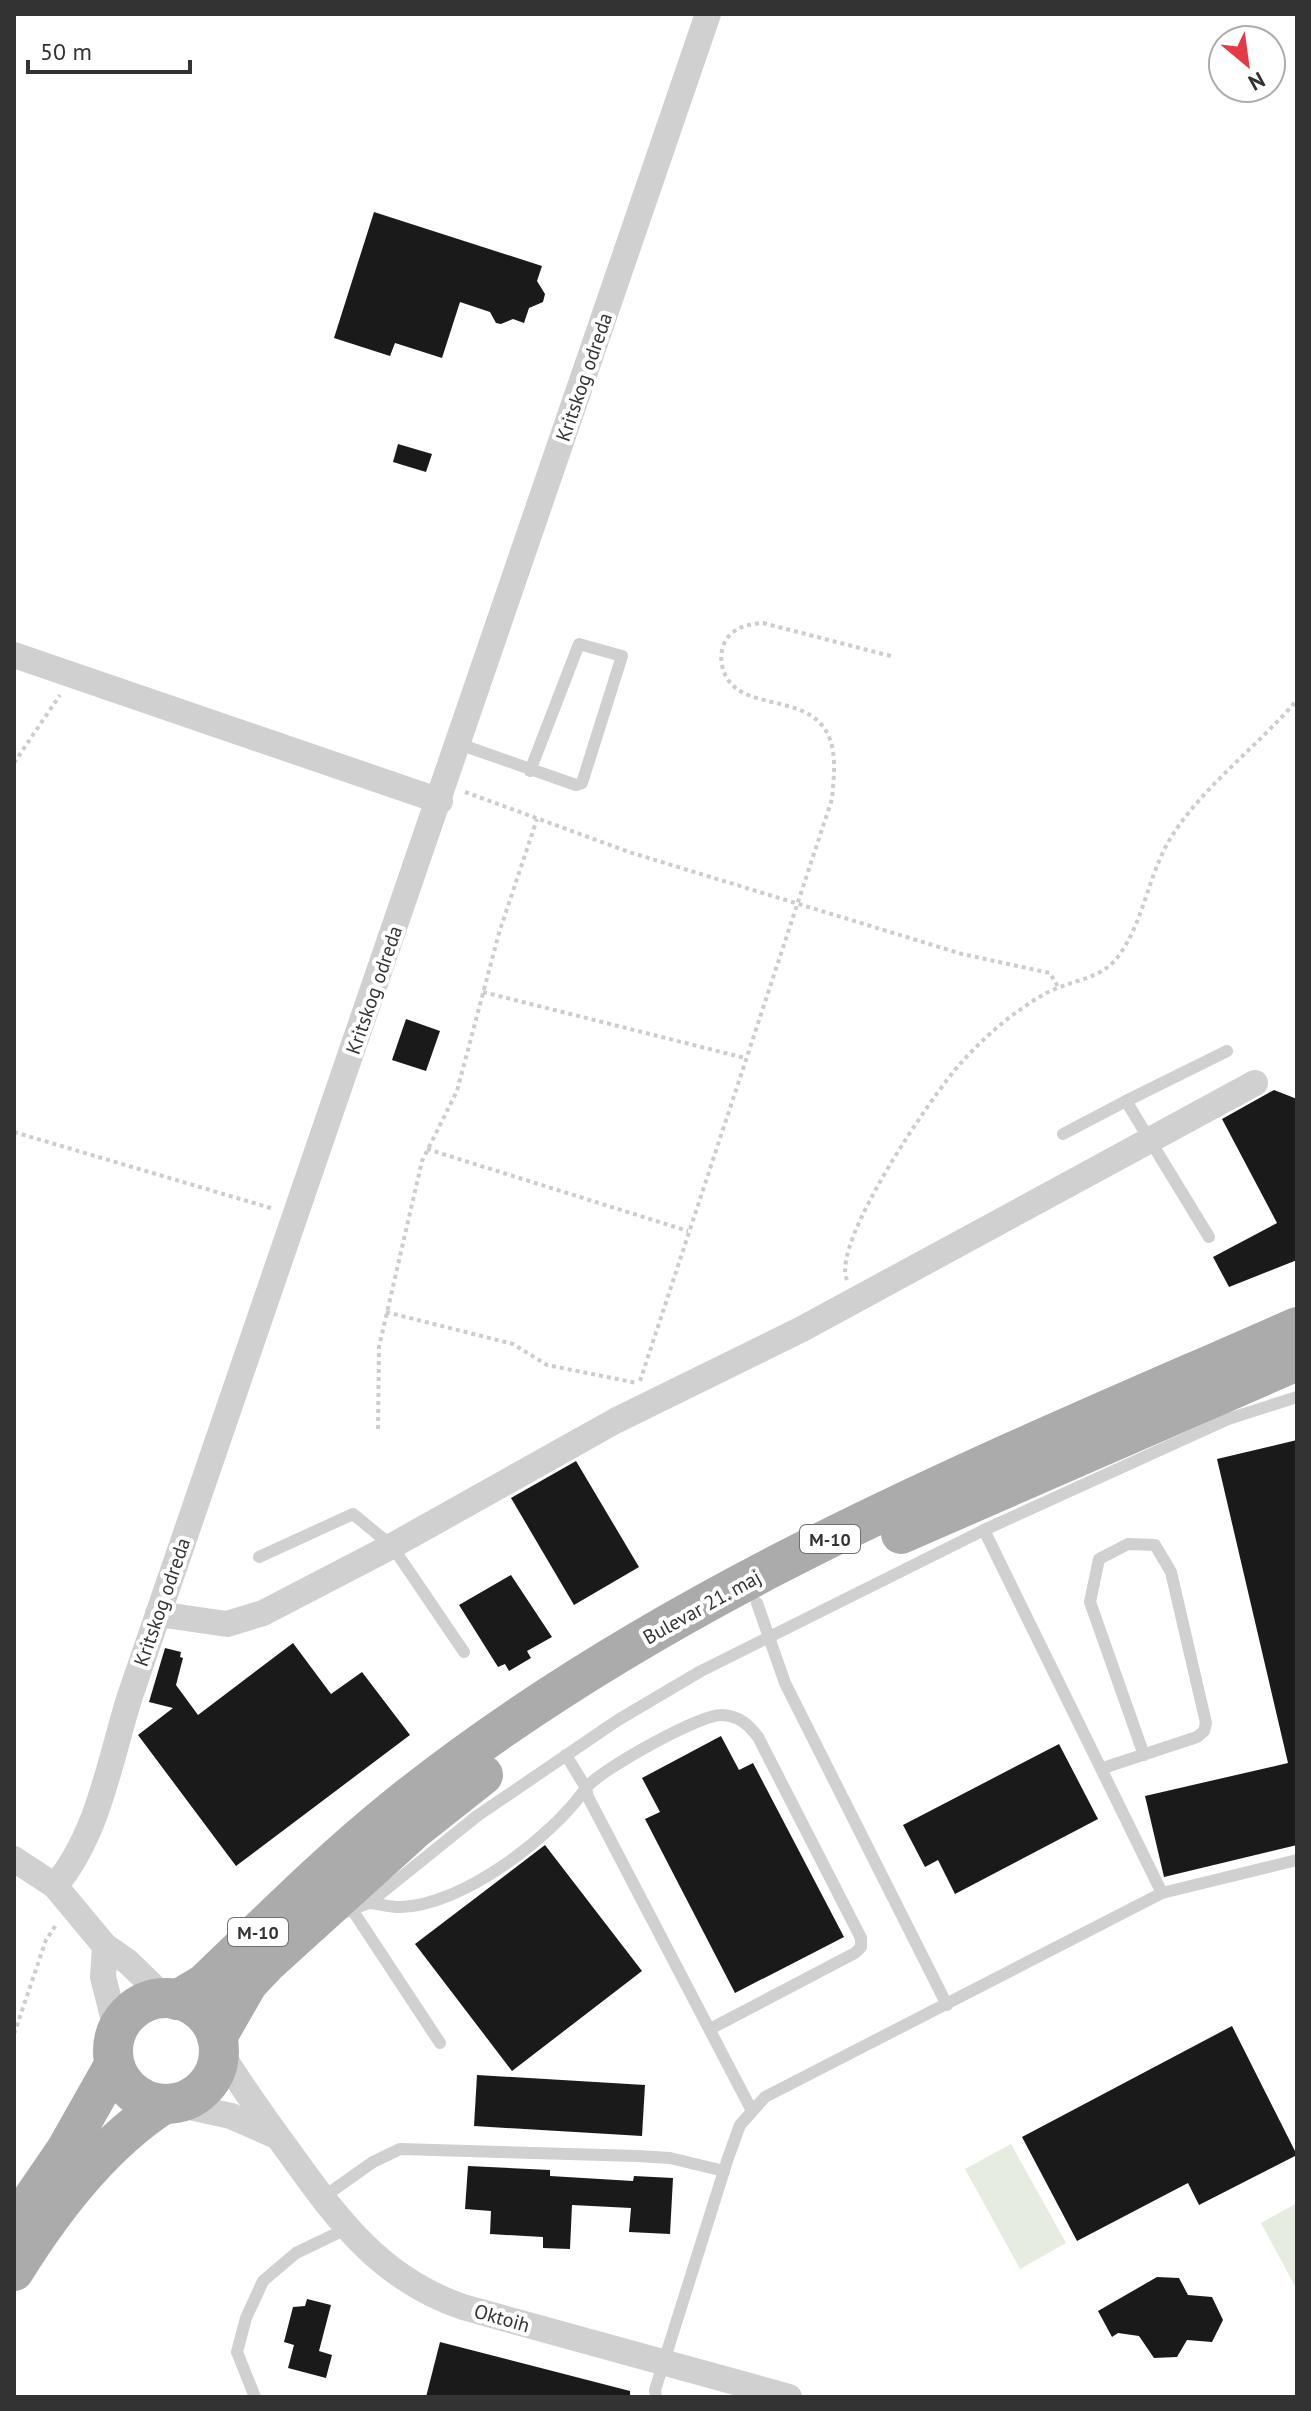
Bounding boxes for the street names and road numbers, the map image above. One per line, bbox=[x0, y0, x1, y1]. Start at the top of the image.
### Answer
street label: Kritskog odreda bbox=[550, 309, 618, 445]
street label: Kritskog odreda bbox=[340, 922, 408, 1058]
road number: M-10 bbox=[800, 1525, 860, 1553]
street label: Kritskog odreda bbox=[128, 1534, 196, 1670]
street label: Bulevar 21. maj bbox=[638, 1564, 766, 1650]
road number: M-10 bbox=[228, 1918, 288, 1946]
street label: Oktoih bbox=[471, 2298, 533, 2338]

